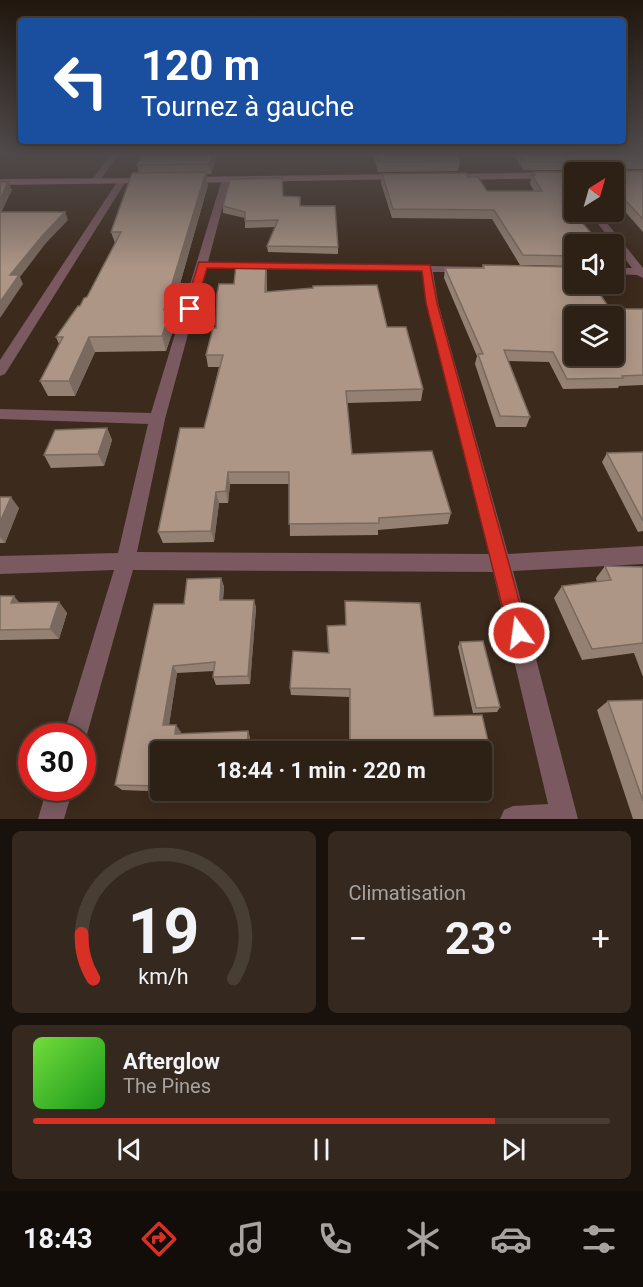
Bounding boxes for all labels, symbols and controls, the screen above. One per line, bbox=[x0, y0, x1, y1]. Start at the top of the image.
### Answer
text: 120 m bbox=[141, 41, 260, 90]
icon: left bbox=[42, 42, 120, 120]
text: Tournez à gauche bbox=[141, 91, 354, 123]
north arrow bbox=[564, 162, 624, 222]
map controls bbox=[564, 162, 624, 366]
button: sound bbox=[564, 234, 624, 294]
pin bbox=[164, 283, 215, 334]
icon: arrive bbox=[173, 292, 206, 325]
button: layers bbox=[564, 306, 624, 366]
position arrow bbox=[487, 601, 551, 665]
speed limit sign: 30 bbox=[18, 723, 96, 801]
text: 18:44 · 1 min · 220 m bbox=[216, 758, 426, 783]
text: Climatisation bbox=[349, 881, 466, 905]
text: 19 bbox=[128, 895, 200, 968]
text: 23° bbox=[445, 912, 514, 965]
text: − bbox=[349, 919, 367, 958]
text: + bbox=[591, 919, 610, 958]
text: km/h bbox=[139, 964, 189, 989]
text: Afterglow bbox=[123, 1049, 220, 1074]
text: The Pines bbox=[123, 1074, 211, 1098]
icon: previous bbox=[113, 1133, 146, 1166]
icon: pause bbox=[305, 1133, 338, 1166]
icon: next bbox=[497, 1133, 530, 1166]
icon: directions bbox=[138, 1218, 180, 1260]
icon: music bbox=[226, 1218, 268, 1260]
icon: phone bbox=[314, 1218, 356, 1260]
icon: climate bbox=[402, 1218, 444, 1260]
icon: car bbox=[490, 1218, 532, 1260]
icon: filters bbox=[578, 1218, 620, 1260]
text: 18:43 bbox=[23, 1223, 93, 1255]

